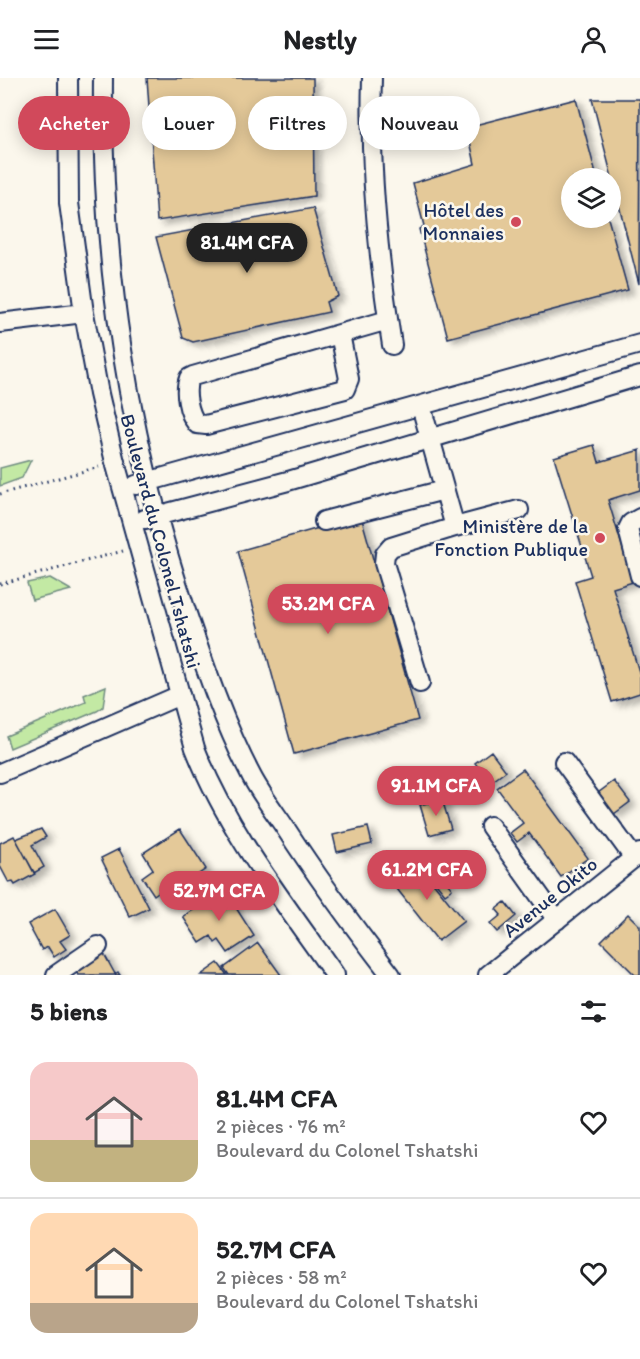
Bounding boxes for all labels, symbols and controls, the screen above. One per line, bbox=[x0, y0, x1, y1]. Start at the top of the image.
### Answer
icon: menu bbox=[30, 23, 63, 56]
text: Nestly bbox=[283, 23, 357, 56]
icon: person bbox=[577, 23, 610, 56]
chip: Acheter bbox=[18, 96, 130, 150]
chip: Louer bbox=[142, 96, 236, 150]
chip: Filtres bbox=[248, 96, 347, 150]
chip: Nouveau bbox=[359, 96, 480, 150]
map controls bbox=[561, 168, 621, 228]
button: layers bbox=[561, 168, 621, 228]
place label: Hôtel des Monnaies bbox=[423, 198, 504, 245]
marker: Hôtel des Monnaies bbox=[509, 215, 523, 229]
pin: 81.4M CFA bbox=[178, 223, 316, 274]
text: 81.4M CFA bbox=[200, 230, 294, 254]
street label: Boulevard du Colonel Tshatshi bbox=[115, 411, 207, 671]
place label: Ministère de la Fonction Publique bbox=[435, 514, 588, 561]
marker: Ministère de la Fonction Publique bbox=[593, 531, 607, 545]
pin: 53.2M CFA bbox=[259, 584, 397, 635]
text: 53.2M CFA bbox=[282, 591, 374, 615]
pin: 91.1M CFA bbox=[367, 766, 505, 817]
text: 91.1M CFA bbox=[391, 773, 481, 797]
pin: 61.2M CFA bbox=[358, 850, 496, 901]
street label: Avenue Okito bbox=[498, 852, 602, 942]
text: 61.2M CFA bbox=[381, 857, 473, 881]
pin: 52.7M CFA bbox=[150, 871, 288, 922]
text: 52.7M CFA bbox=[173, 878, 265, 902]
text: 5 biens bbox=[30, 995, 108, 1027]
icon: filters bbox=[577, 995, 610, 1028]
text: 81.4M CFA bbox=[216, 1082, 337, 1114]
icon: home bbox=[78, 1086, 150, 1158]
icon: heart bbox=[577, 1106, 610, 1139]
text: 2 pièces · 76 m² bbox=[216, 1114, 346, 1138]
text: Boulevard du Colonel Tshatshi bbox=[216, 1138, 478, 1162]
text: 52.7M CFA bbox=[216, 1233, 335, 1265]
icon: home bbox=[78, 1237, 150, 1309]
icon: heart bbox=[577, 1257, 610, 1290]
text: 2 pièces · 58 m² bbox=[216, 1265, 347, 1289]
text: Boulevard du Colonel Tshatshi bbox=[216, 1289, 478, 1313]

